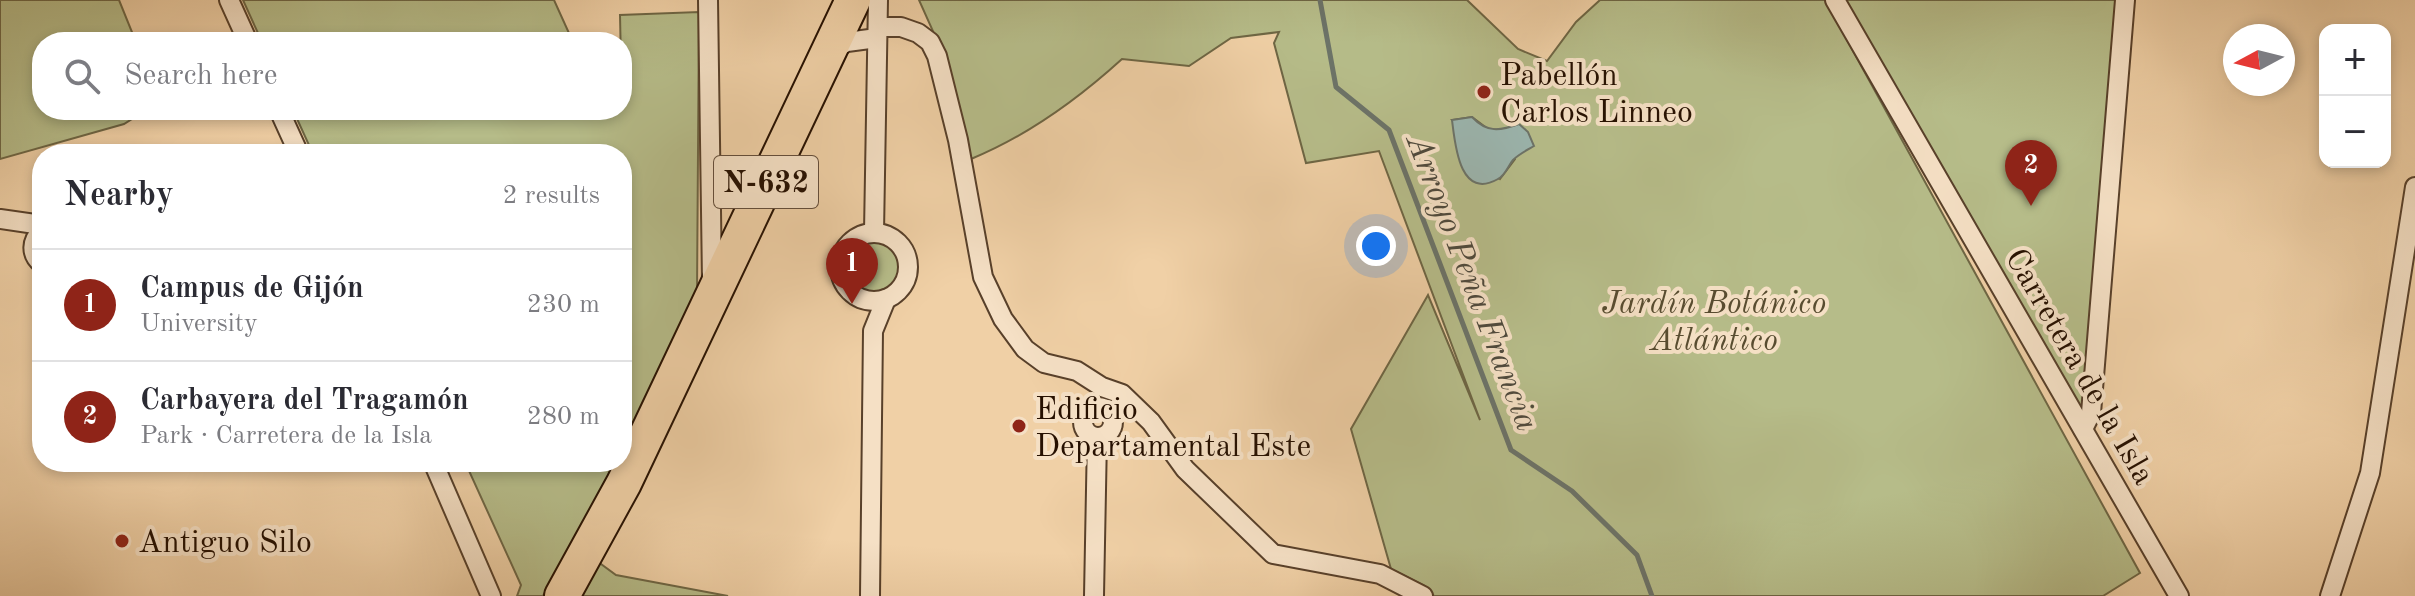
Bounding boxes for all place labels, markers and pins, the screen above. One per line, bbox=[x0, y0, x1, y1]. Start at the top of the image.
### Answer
place label: Pabellón Carlos Linneo bbox=[1500, 61, 1693, 130]
marker: Pabellón Carlos Linneo bbox=[1475, 83, 1493, 101]
pin: 2 bbox=[2005, 140, 2057, 206]
pin: 1 bbox=[826, 238, 878, 304]
place label: Edificio Departamental Este bbox=[1035, 395, 1311, 464]
marker: Edificio Departamental Este bbox=[1010, 417, 1028, 435]
place label: Antiguo Silo bbox=[138, 528, 312, 560]
marker: Antiguo Silo bbox=[113, 532, 131, 550]

